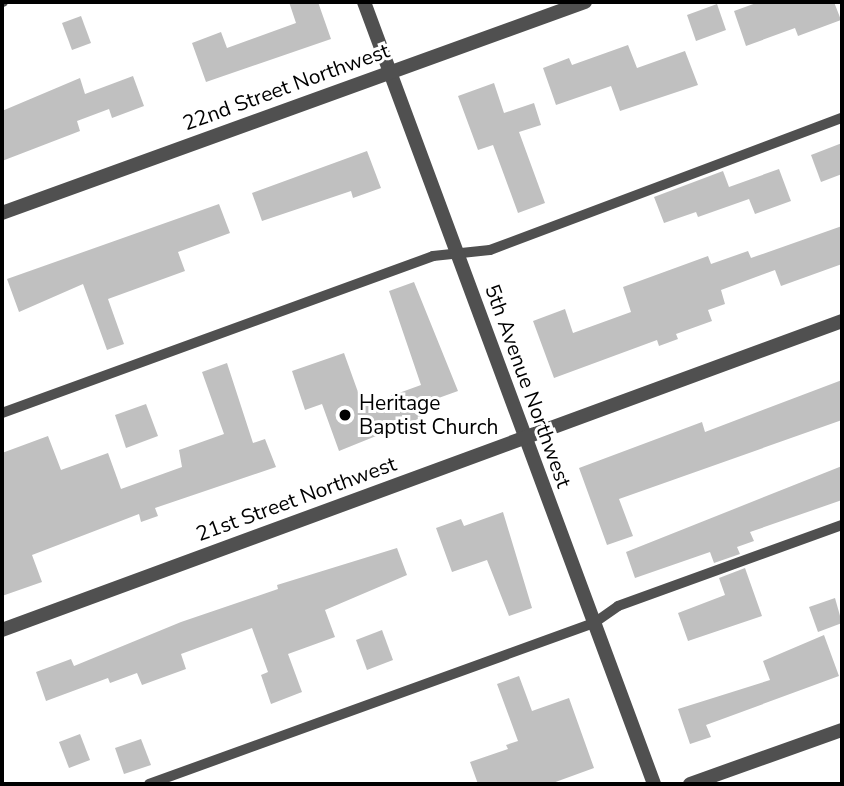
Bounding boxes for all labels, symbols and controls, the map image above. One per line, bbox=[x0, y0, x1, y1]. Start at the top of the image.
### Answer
street label: 22nd Street Northwest bbox=[179, 38, 393, 136]
street label: 5th Avenue Northwest bbox=[479, 281, 577, 491]
place label: Heritage Baptist Church bbox=[359, 390, 498, 440]
marker: Heritage Baptist Church bbox=[337, 407, 353, 423]
street label: 21st Street Northwest bbox=[192, 451, 400, 547]

